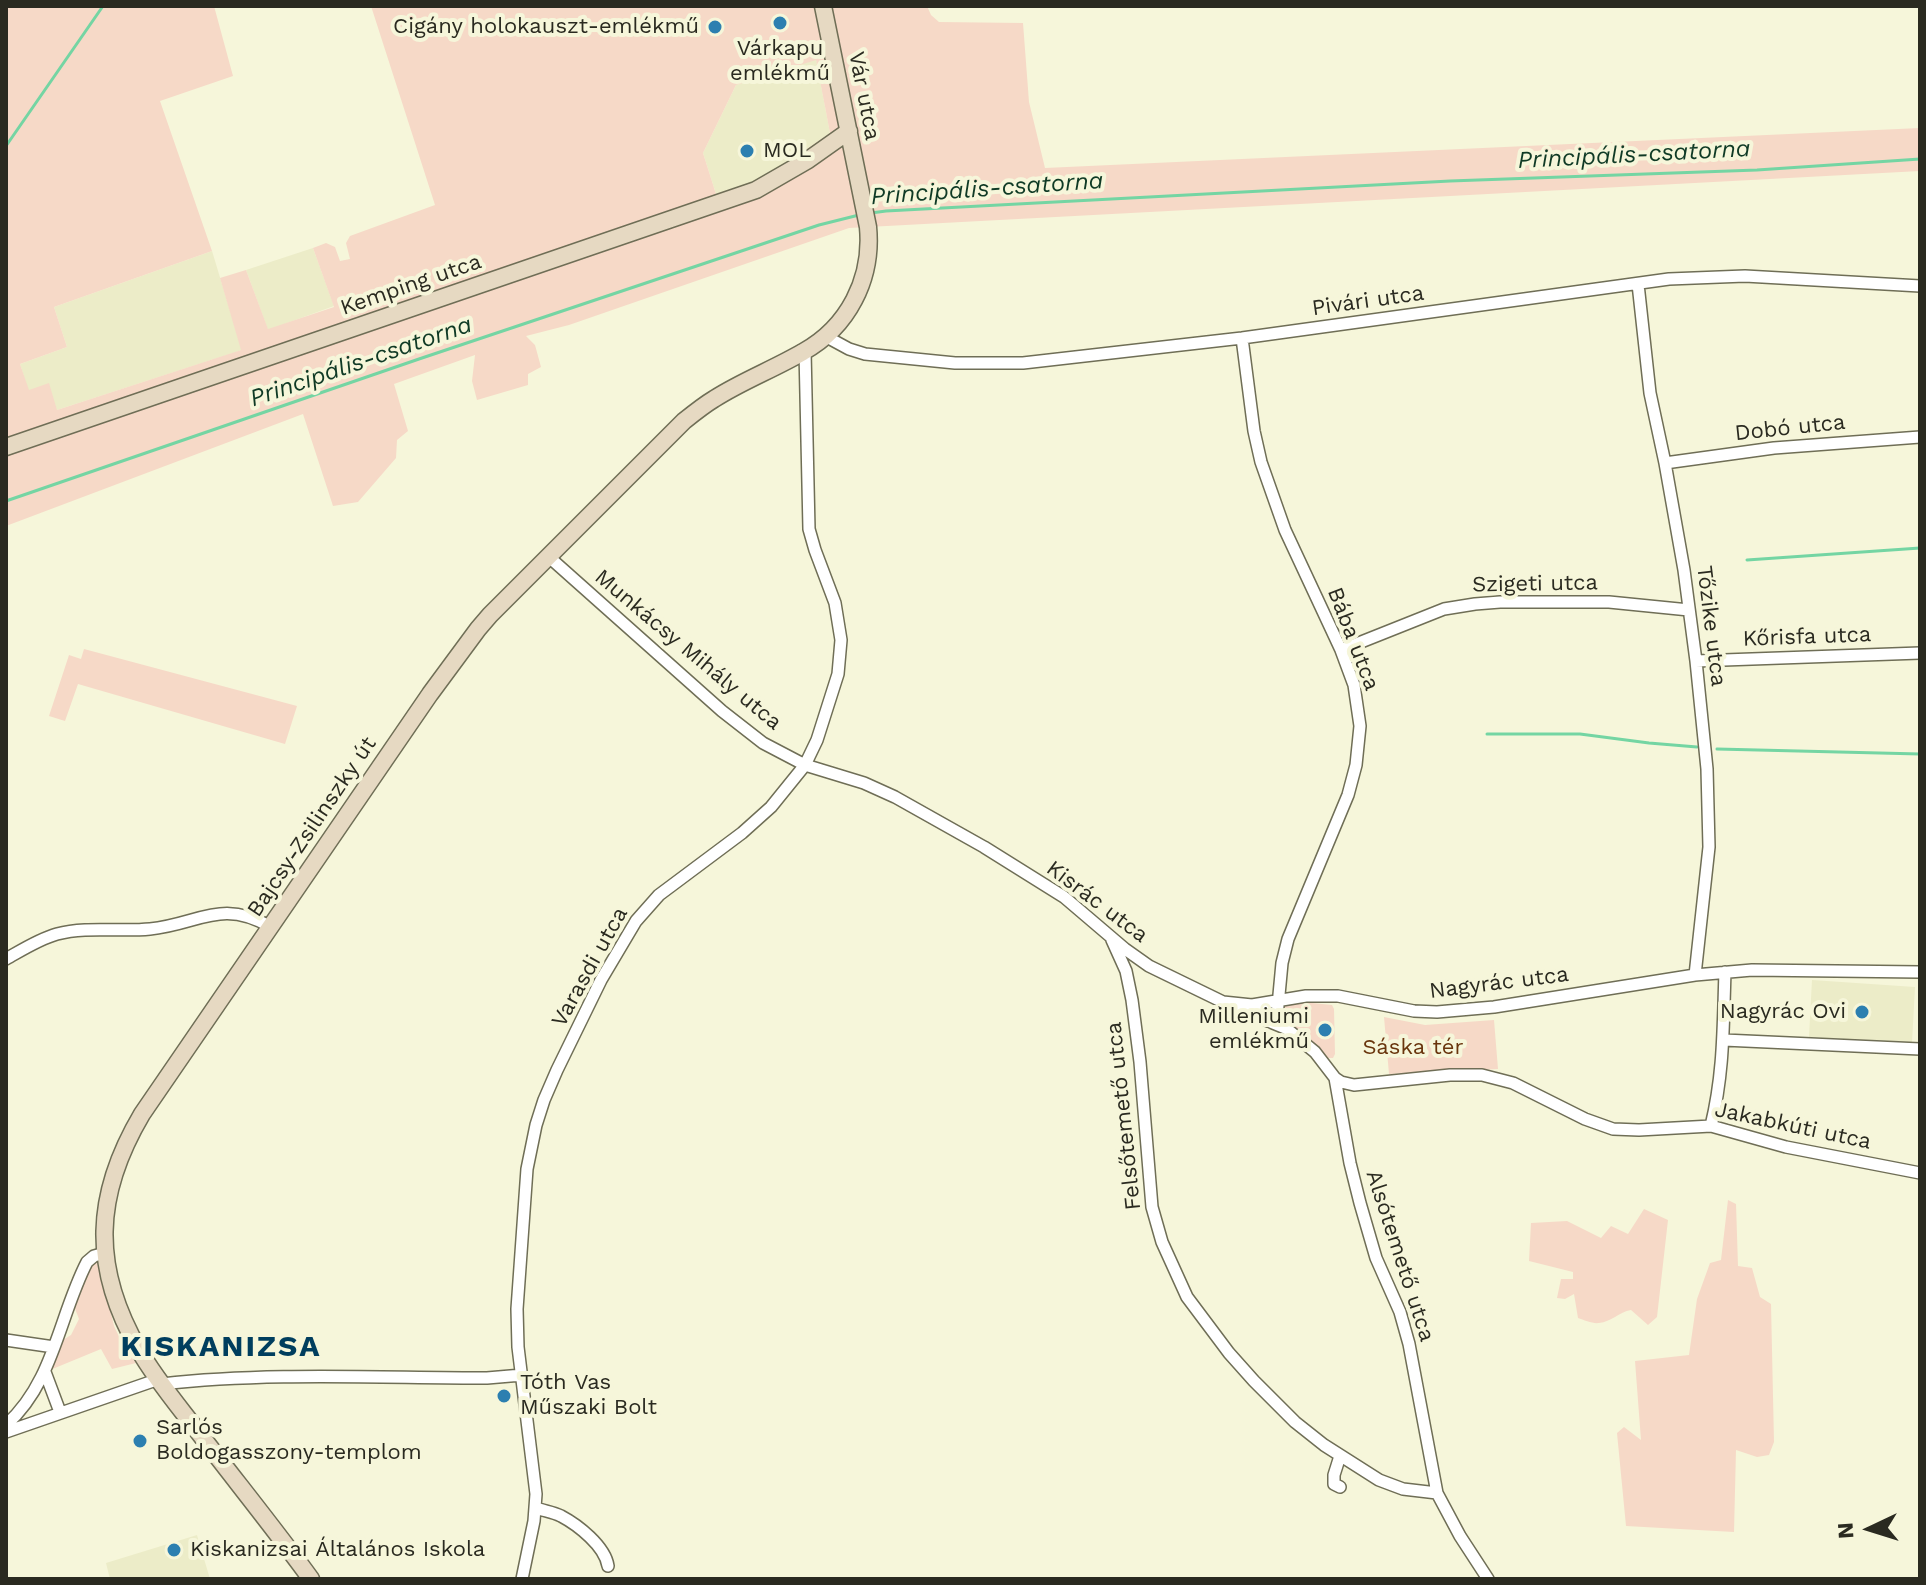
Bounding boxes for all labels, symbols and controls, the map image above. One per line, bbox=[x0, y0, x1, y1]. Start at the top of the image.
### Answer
place label: Cigány holokauszt-emlékmű bbox=[393, 14, 699, 40]
marker: Várkapu emlékmű bbox=[771, 14, 789, 32]
marker: Cigány holokauszt-emlékmű bbox=[706, 18, 724, 36]
place label: Várkapu emlékmű bbox=[730, 36, 830, 88]
street label: Vár utca bbox=[843, 50, 885, 142]
water label: Principális-csatorna bbox=[1517, 135, 1751, 175]
place label: MOL bbox=[763, 138, 811, 164]
marker: MOL bbox=[738, 142, 756, 160]
water label: Principális-csatorna bbox=[870, 167, 1104, 211]
street label: Kemping utca bbox=[337, 249, 485, 321]
street label: Pivári utca bbox=[1310, 280, 1426, 322]
water label: Principális-csatorna bbox=[246, 310, 476, 414]
street label: Dobó utca bbox=[1733, 409, 1847, 447]
street label: Munkácsy Mihály utca bbox=[589, 564, 787, 736]
street label: Tőzike utca bbox=[1691, 564, 1731, 688]
street label: Szigeti utca bbox=[1472, 570, 1598, 598]
street label: Bába utca bbox=[1321, 584, 1385, 694]
street label: Kőrisfa utca bbox=[1742, 622, 1872, 652]
street label: Bajcsy-Zsilinszky út bbox=[242, 732, 382, 922]
street label: Kisrác utca bbox=[1041, 855, 1153, 949]
street label: Varasdi utca bbox=[546, 903, 634, 1031]
street label: Nagyrác utca bbox=[1428, 961, 1570, 1005]
place label: Nagyrác Ovi bbox=[1720, 999, 1846, 1025]
marker: Nagyrác Ovi bbox=[1853, 1003, 1871, 1021]
place label: Milleniumi emlékmű bbox=[1198, 1004, 1309, 1056]
street label: Felsőtemető utca bbox=[1101, 1021, 1147, 1211]
marker: Milleniumi emlékmű bbox=[1316, 1021, 1334, 1039]
park label: Sáska tér bbox=[1362, 1035, 1464, 1061]
street label: Jakabkúti utca bbox=[1712, 1097, 1874, 1155]
street label: Alsótemető utca bbox=[1360, 1167, 1440, 1345]
district label: KISKANIZSA bbox=[120, 1329, 322, 1365]
place label: Tóth Vas Műszaki Bolt bbox=[520, 1370, 657, 1422]
marker: Tóth Vas Műszaki Bolt bbox=[495, 1387, 513, 1405]
place label: Sarlós Boldogasszony-templom bbox=[156, 1415, 422, 1466]
marker: Sarlós Boldogasszony-templom bbox=[131, 1432, 149, 1450]
north arrow bbox=[1830, 1489, 1910, 1569]
text: N bbox=[1833, 1522, 1859, 1540]
place label: Kiskanizsai Általános Iskola bbox=[190, 1537, 485, 1563]
marker: Kiskanizsai Általános Iskola bbox=[165, 1541, 183, 1559]

